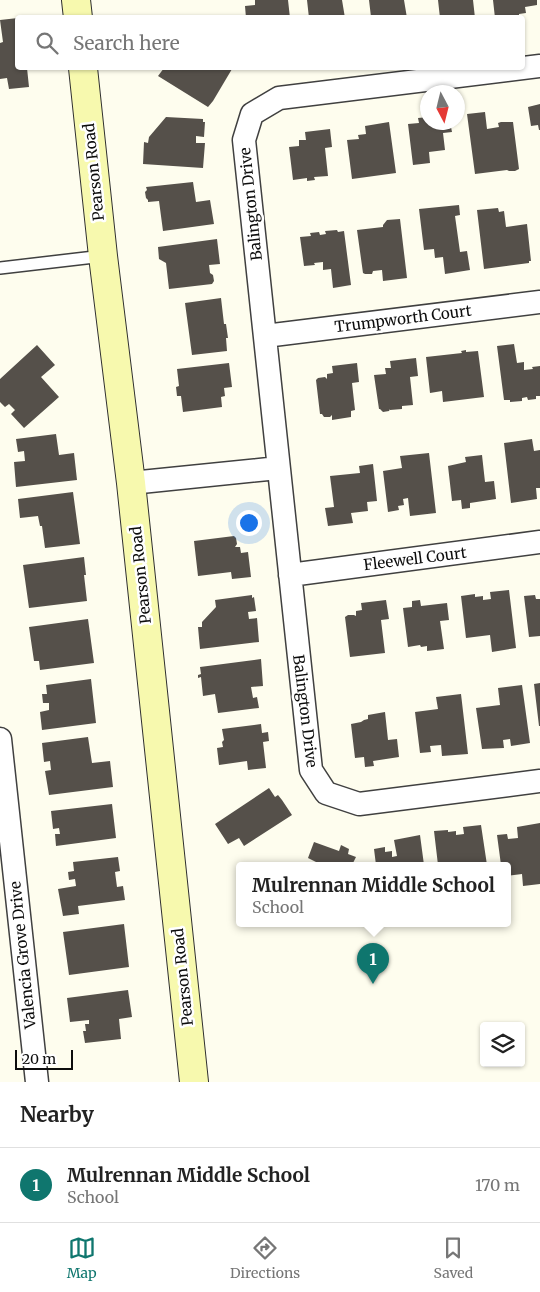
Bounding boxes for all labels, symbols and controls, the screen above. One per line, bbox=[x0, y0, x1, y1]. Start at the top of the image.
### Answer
search box bbox=[15, 15, 525, 70]
icon: search bbox=[33, 29, 61, 57]
text: Search here bbox=[73, 31, 180, 55]
north arrow bbox=[420, 85, 465, 130]
street label: Pearson Road bbox=[79, 122, 108, 222]
street label: Balington Drive bbox=[235, 146, 266, 262]
street label: Trumpworth Court bbox=[333, 301, 473, 336]
your location bbox=[236, 510, 262, 536]
street label: Pearson Road bbox=[126, 525, 155, 625]
street label: Fleewell Court bbox=[362, 543, 468, 574]
street label: Balington Drive bbox=[289, 653, 322, 769]
popup bbox=[236, 862, 511, 927]
text: Mulrennan Middle School bbox=[252, 873, 495, 897]
street label: Valencia Grove Drive bbox=[5, 880, 40, 1031]
text: School bbox=[252, 897, 304, 917]
street label: Pearson Road bbox=[168, 927, 197, 1027]
pin: 1 bbox=[357, 943, 389, 984]
map controls bbox=[480, 1022, 525, 1067]
button: layers bbox=[480, 1022, 525, 1067]
scale bar bbox=[15, 1047, 72, 1070]
text: 20 m bbox=[22, 1050, 56, 1068]
text: Nearby bbox=[20, 1101, 94, 1128]
text: Mulrennan Middle School bbox=[67, 1163, 310, 1187]
text: 1 bbox=[32, 1175, 40, 1195]
text: 170 m bbox=[475, 1175, 520, 1195]
text: School bbox=[67, 1187, 119, 1207]
tab: Map bbox=[67, 1234, 97, 1282]
tab: Directions bbox=[230, 1234, 300, 1282]
tab: Saved bbox=[434, 1234, 473, 1282]

